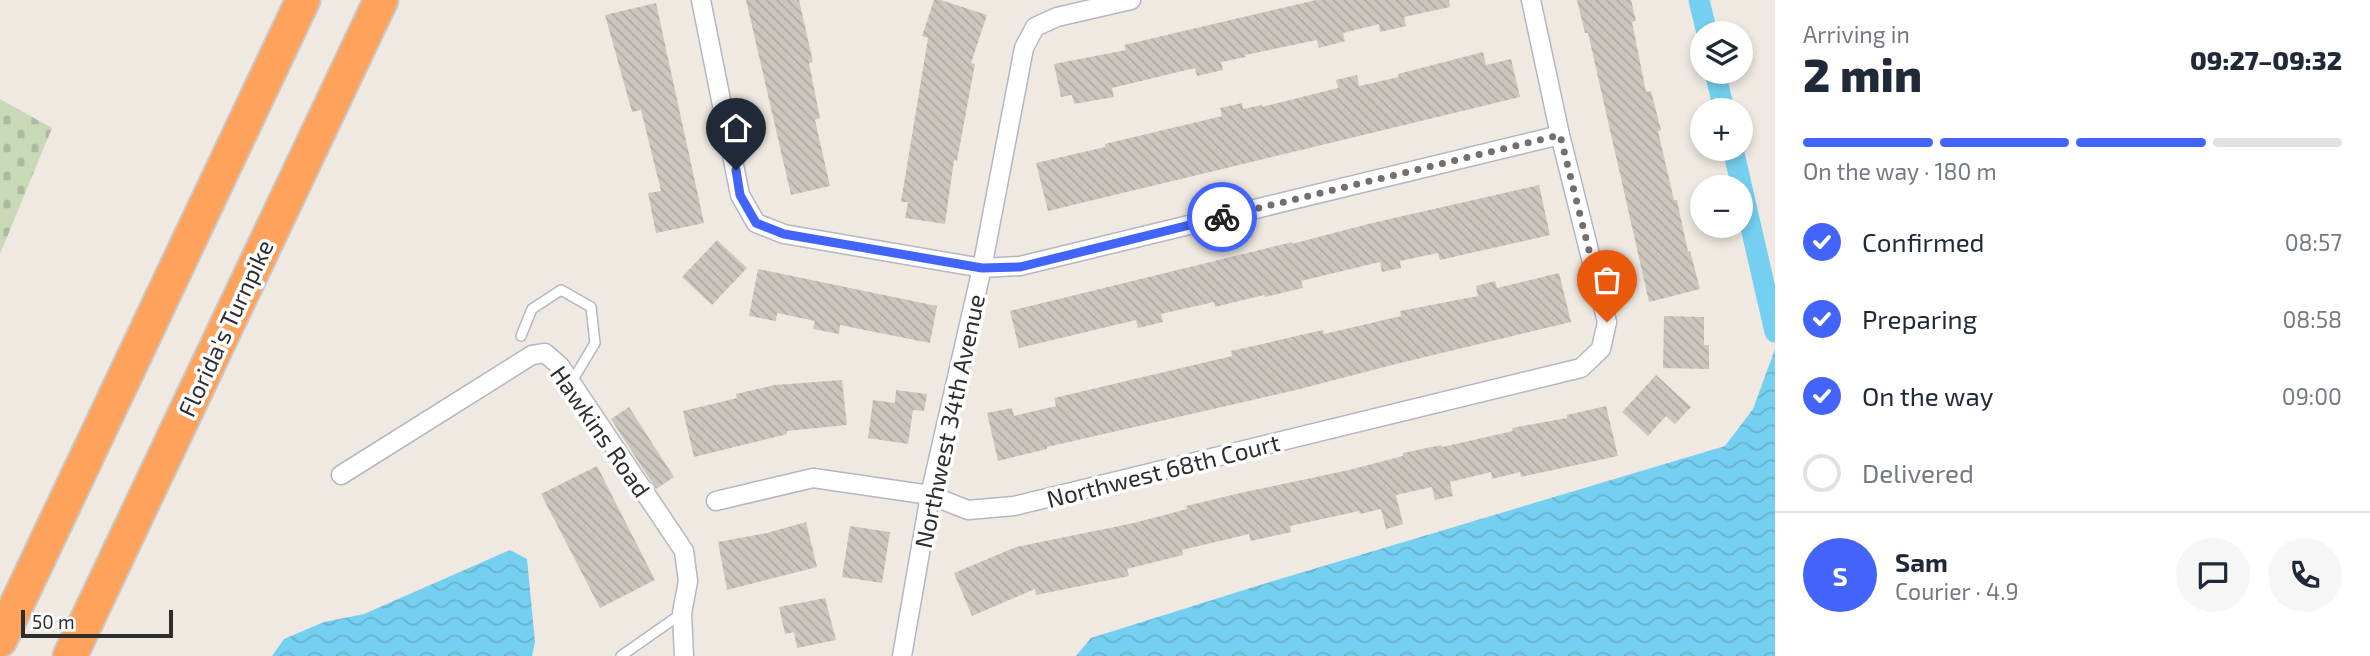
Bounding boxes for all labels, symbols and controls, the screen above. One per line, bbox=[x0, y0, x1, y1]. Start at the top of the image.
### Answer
text: Arriving in bbox=[1803, 20, 1910, 48]
map controls bbox=[1690, 21, 1753, 238]
button: layers bbox=[1690, 21, 1753, 84]
text: 09:27–09:32 bbox=[2190, 44, 2342, 75]
text: 2 min bbox=[1803, 46, 1922, 101]
pin bbox=[706, 98, 766, 170]
button: + bbox=[1690, 98, 1753, 161]
icon: home bbox=[717, 109, 755, 147]
text: On the way · 180 m bbox=[1803, 157, 1997, 185]
button: − bbox=[1690, 175, 1753, 238]
courier bbox=[1187, 182, 1257, 252]
icon: bike bbox=[1203, 198, 1241, 236]
icon: check bbox=[1803, 223, 1841, 261]
text: Confirmed bbox=[1862, 226, 1985, 257]
text: 08:57 bbox=[2285, 228, 2342, 256]
street label: Florida's Turnpike bbox=[171, 235, 279, 421]
pin bbox=[1577, 250, 1637, 322]
icon: bag bbox=[1588, 261, 1626, 299]
street label: Northwest 34th Avenue bbox=[908, 291, 990, 551]
icon: check bbox=[1803, 300, 1841, 338]
text: Preparing bbox=[1862, 303, 1977, 334]
text: 08:58 bbox=[2282, 305, 2342, 333]
street label: Hawkins Road bbox=[545, 360, 657, 502]
icon: check bbox=[1803, 377, 1841, 415]
text: On the way bbox=[1862, 380, 1993, 411]
text: 09:00 bbox=[2282, 382, 2342, 410]
street label: Northwest 68th Court bbox=[1044, 427, 1282, 513]
text: Delivered bbox=[1862, 457, 1974, 488]
button: chat bbox=[2176, 538, 2250, 612]
button: phone bbox=[2268, 538, 2342, 612]
text: Sam bbox=[1895, 546, 1948, 577]
text: S bbox=[1832, 560, 1848, 591]
text: Courier · 4.9 bbox=[1895, 577, 2019, 605]
scale bar bbox=[21, 607, 173, 639]
text: 50 m bbox=[32, 610, 75, 633]

